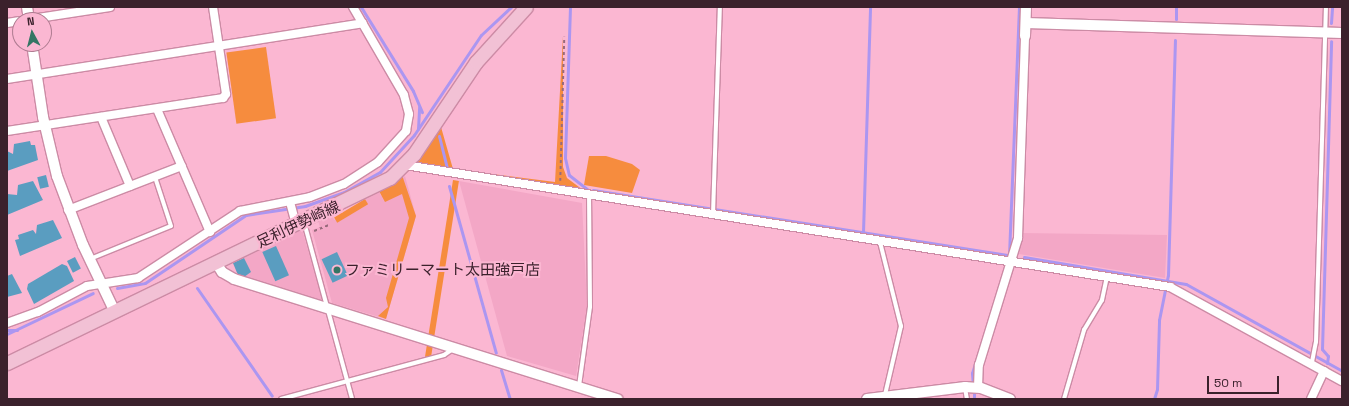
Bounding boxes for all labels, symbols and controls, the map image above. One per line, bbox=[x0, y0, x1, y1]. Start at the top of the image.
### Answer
north arrow bbox=[12, 12, 52, 52]
text: N bbox=[26, 14, 35, 28]
street label: 足利伊勢崎線 bbox=[253, 197, 343, 251]
place label: ファミリーマート太田強戸店 bbox=[345, 261, 540, 279]
marker: ファミリーマート太田強戸店 bbox=[332, 265, 342, 275]
scale bar bbox=[1209, 368, 1281, 394]
text: 50 m bbox=[1214, 375, 1242, 391]

